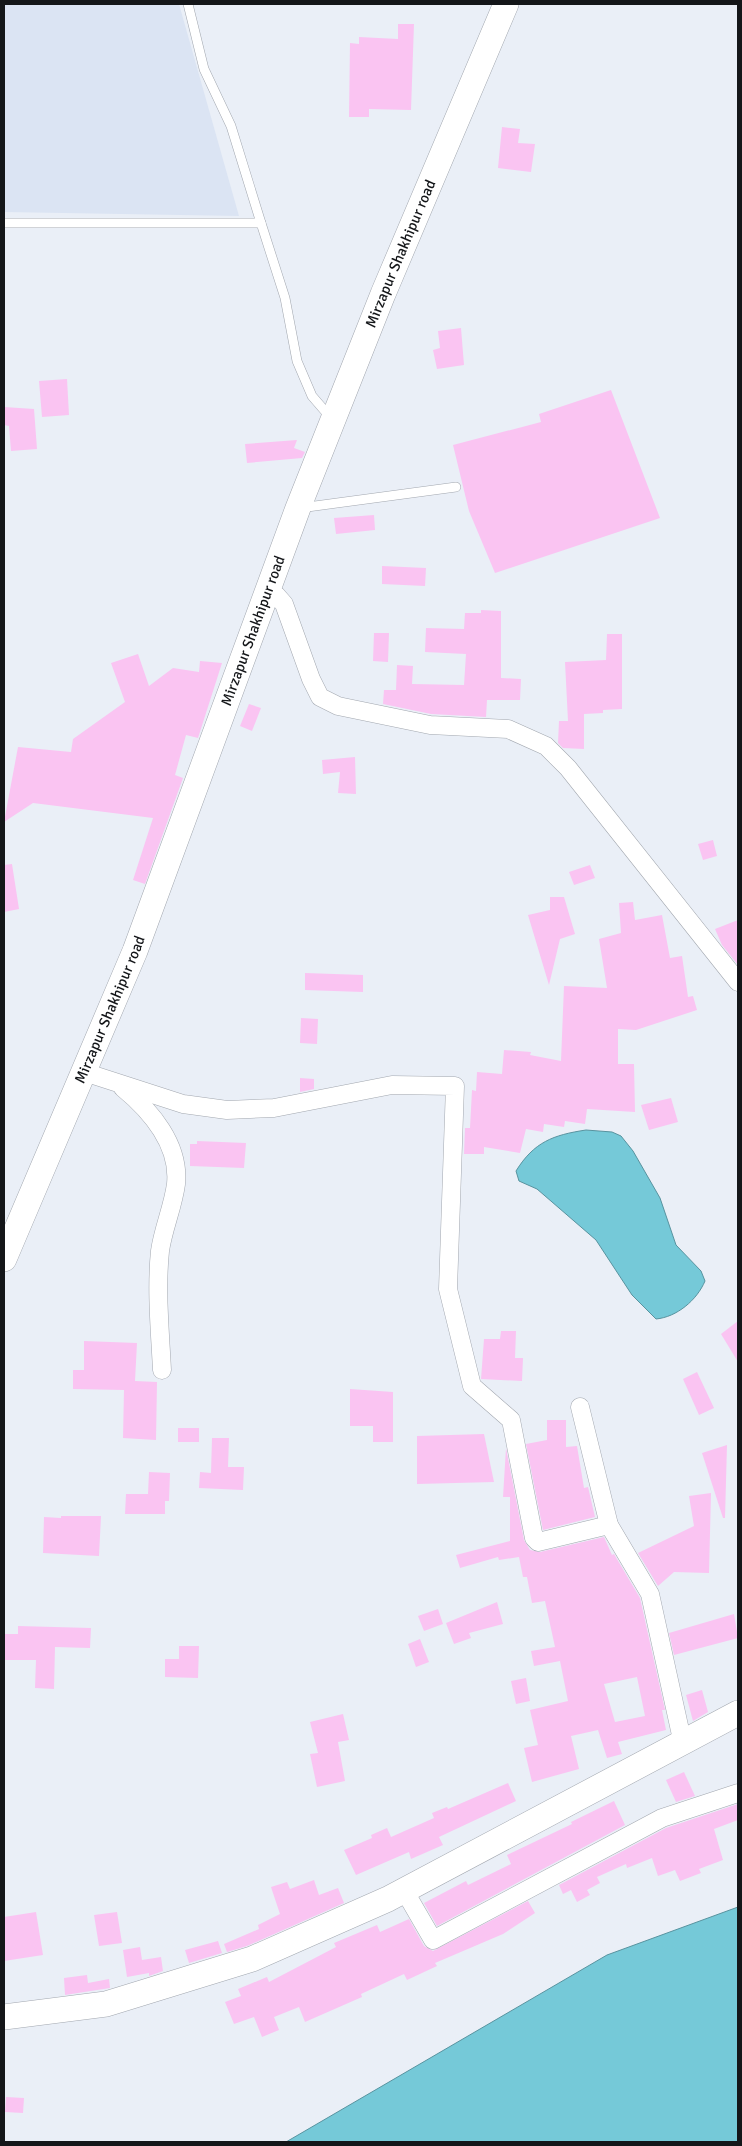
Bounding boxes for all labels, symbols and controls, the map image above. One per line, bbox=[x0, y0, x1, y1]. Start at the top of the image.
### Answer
street label: Mirzapur Shakhipur road bbox=[362, 177, 439, 330]
street label: Mirzapur Shakhipur road bbox=[217, 553, 289, 708]
street label: Mirzapur Shakhipur road bbox=[71, 933, 149, 1086]

